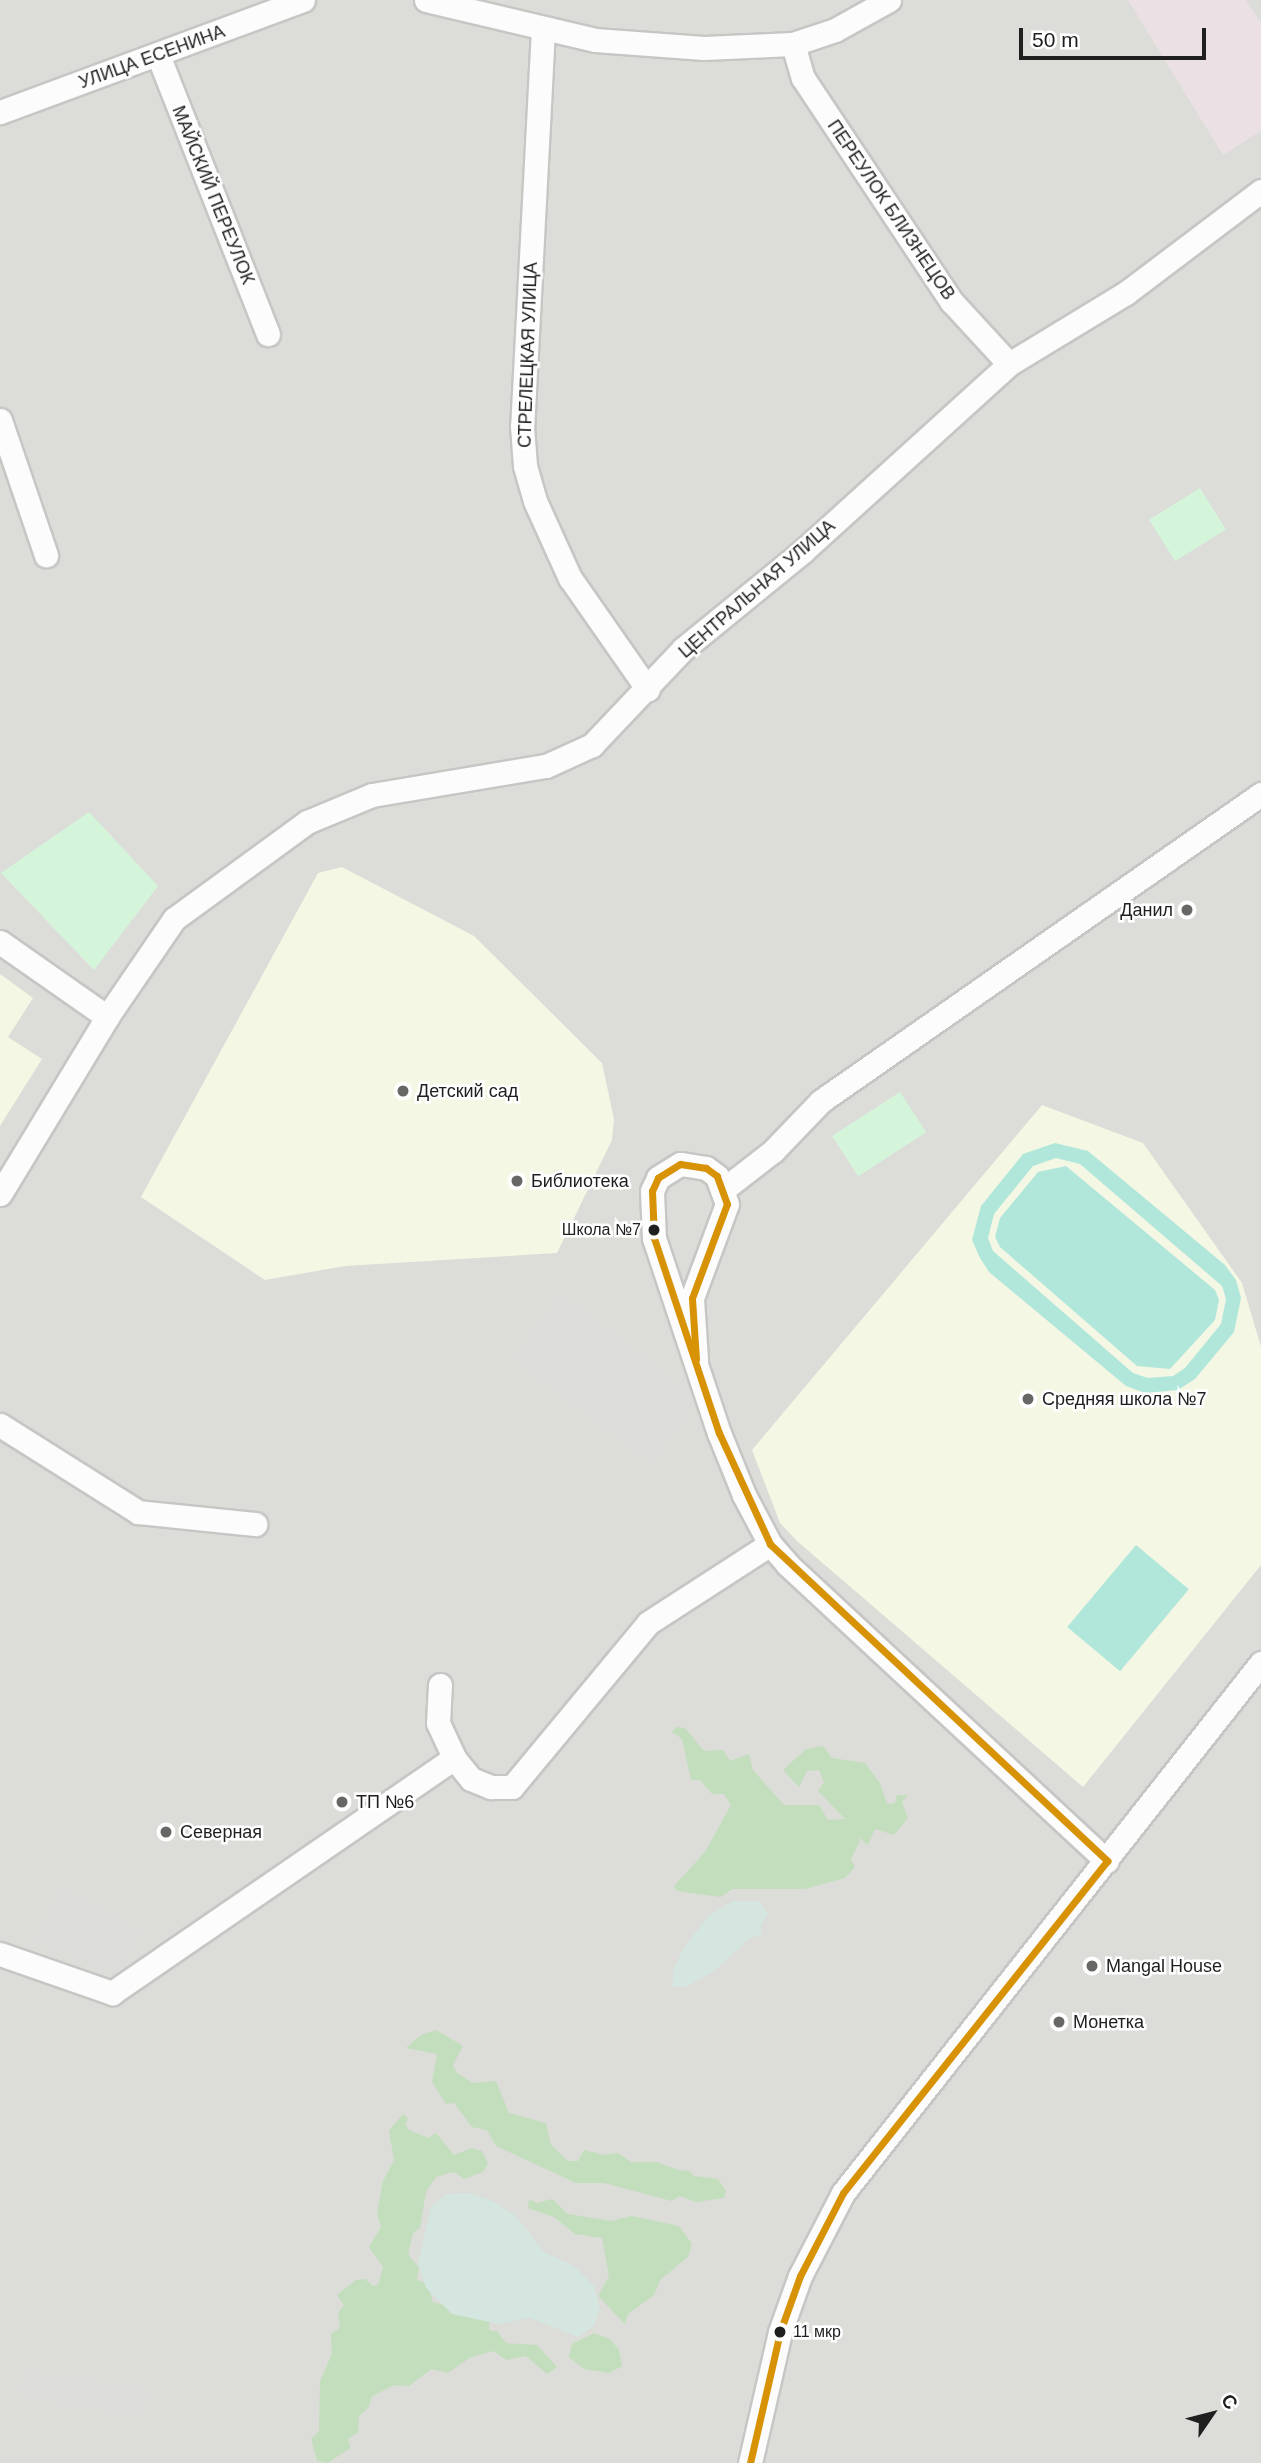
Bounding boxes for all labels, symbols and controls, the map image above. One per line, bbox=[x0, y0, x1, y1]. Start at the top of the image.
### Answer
scale bar bbox=[1023, 14, 1210, 58]
street label: УЛИЦА ЕСЕНИНА bbox=[76, 21, 228, 93]
text: 50 m bbox=[1032, 28, 1079, 51]
street label: МАЙСКИЙ ПЕРЕУЛОК bbox=[167, 103, 259, 287]
street label: ПЕРЕУЛОК БЛИЗНЕЦОВ bbox=[823, 116, 959, 304]
street label: СТРЕЛЕЦКАЯ УЛИЦА bbox=[514, 262, 542, 448]
street label: ЦЕНТРАЛЬНАЯ УЛИЦА bbox=[674, 515, 840, 663]
place label: Данил bbox=[1120, 899, 1173, 921]
marker: Данил bbox=[1179, 902, 1195, 918]
place label: Детский сад bbox=[417, 1080, 518, 1102]
marker: Детский сад bbox=[395, 1083, 411, 1099]
place label: Библиотека bbox=[531, 1170, 629, 1192]
marker: Библиотека bbox=[509, 1173, 525, 1189]
place label: Школа №7 bbox=[562, 1220, 641, 1240]
marker: Школа №7 bbox=[647, 1223, 661, 1237]
place label: Средняя школа №7 bbox=[1042, 1388, 1207, 1410]
marker: Средняя школа №7 bbox=[1020, 1391, 1036, 1407]
place label: ТП №6 bbox=[356, 1791, 414, 1813]
marker: ТП №6 bbox=[334, 1794, 350, 1810]
place label: Северная bbox=[180, 1821, 262, 1843]
marker: Северная bbox=[158, 1824, 174, 1840]
place label: Mangal House bbox=[1106, 1955, 1222, 1977]
marker: Mangal House bbox=[1084, 1958, 1100, 1974]
place label: Монетка bbox=[1073, 2011, 1144, 2033]
marker: Монетка bbox=[1051, 2014, 1067, 2030]
place label: 11 мкр bbox=[793, 2322, 841, 2342]
marker: 11 мкр bbox=[773, 2325, 787, 2339]
north arrow bbox=[1177, 2379, 1247, 2449]
text: С bbox=[1217, 2390, 1242, 2413]

